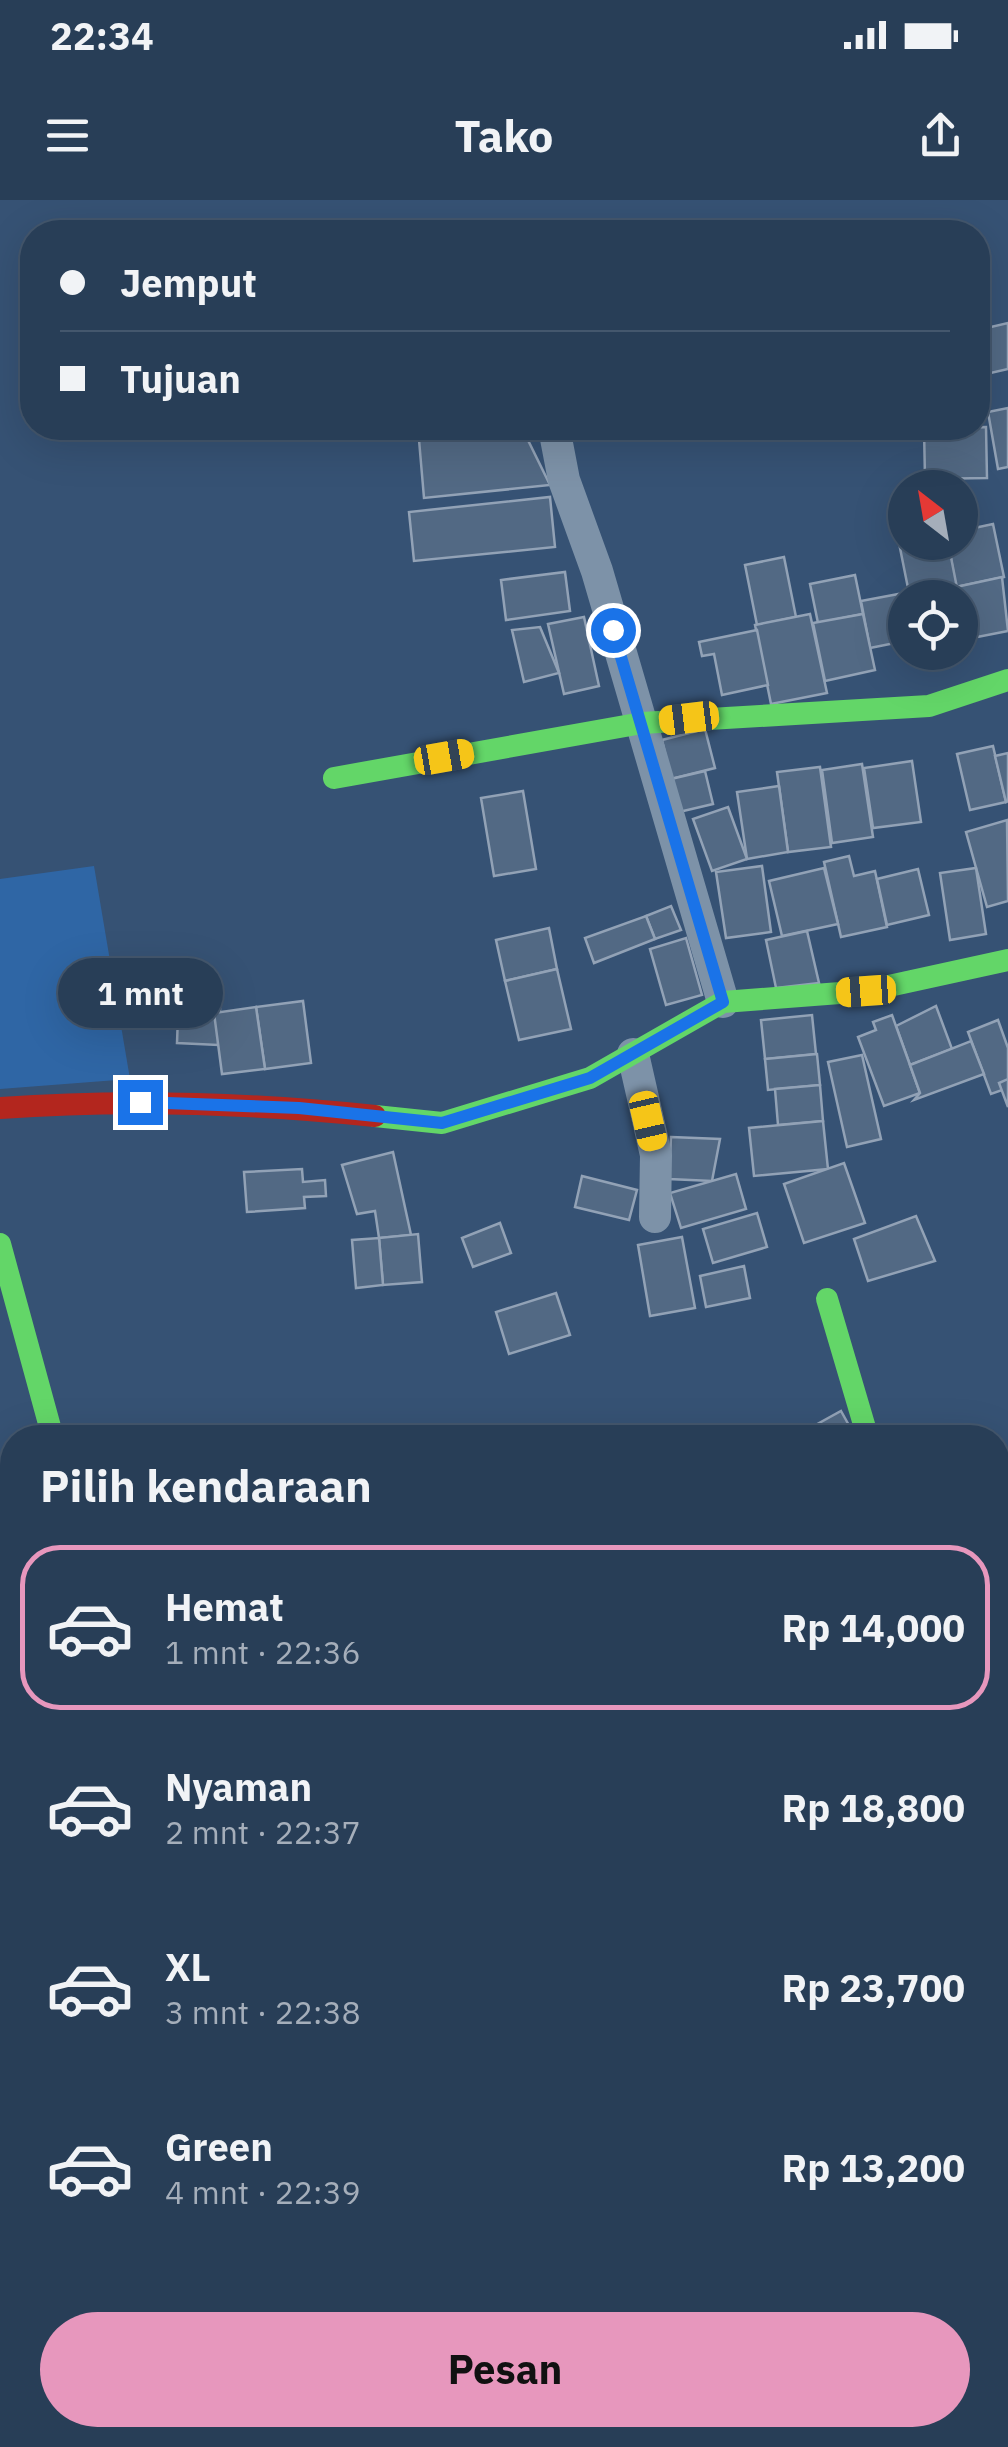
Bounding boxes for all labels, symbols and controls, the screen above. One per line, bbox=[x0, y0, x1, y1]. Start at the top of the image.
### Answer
text: 22:34 bbox=[50, 11, 154, 60]
text: Tako bbox=[455, 106, 553, 164]
icon: menu bbox=[40, 108, 95, 163]
icon: share bbox=[913, 108, 968, 163]
text: Jemput bbox=[120, 258, 257, 307]
text: Tujuan bbox=[120, 354, 241, 403]
north arrow bbox=[888, 470, 978, 560]
map controls bbox=[888, 470, 978, 670]
button: locate bbox=[888, 580, 978, 670]
route start bbox=[591, 608, 636, 653]
car bbox=[657, 699, 721, 737]
car bbox=[412, 737, 476, 777]
callout: 1 mnt bbox=[58, 957, 222, 1027]
text: 1 mnt bbox=[97, 972, 184, 1014]
car bbox=[835, 974, 897, 1008]
route end bbox=[118, 1080, 163, 1125]
car bbox=[627, 1088, 669, 1154]
text: Pilih kendaraan bbox=[40, 1456, 372, 1514]
text: Hemat bbox=[165, 1582, 284, 1631]
icon: car bbox=[45, 1583, 135, 1673]
text: Rp 14,000 bbox=[782, 1603, 965, 1652]
text: 1 mnt · 22:36 bbox=[165, 1631, 361, 1673]
text: Nyaman bbox=[165, 1762, 312, 1811]
icon: car bbox=[45, 1763, 135, 1853]
text: Rp 18,800 bbox=[782, 1783, 965, 1832]
text: 2 mnt · 22:37 bbox=[165, 1811, 361, 1853]
text: XL bbox=[165, 1942, 211, 1991]
icon: car bbox=[45, 1943, 135, 2033]
text: Rp 23,700 bbox=[782, 1963, 965, 2012]
text: 3 mnt · 22:38 bbox=[165, 1991, 361, 2033]
text: Green bbox=[165, 2122, 273, 2171]
icon: car bbox=[45, 2123, 135, 2213]
text: Rp 13,200 bbox=[782, 2143, 965, 2192]
text: 4 mnt · 22:39 bbox=[165, 2171, 361, 2213]
button: Pesan bbox=[40, 2312, 970, 2427]

